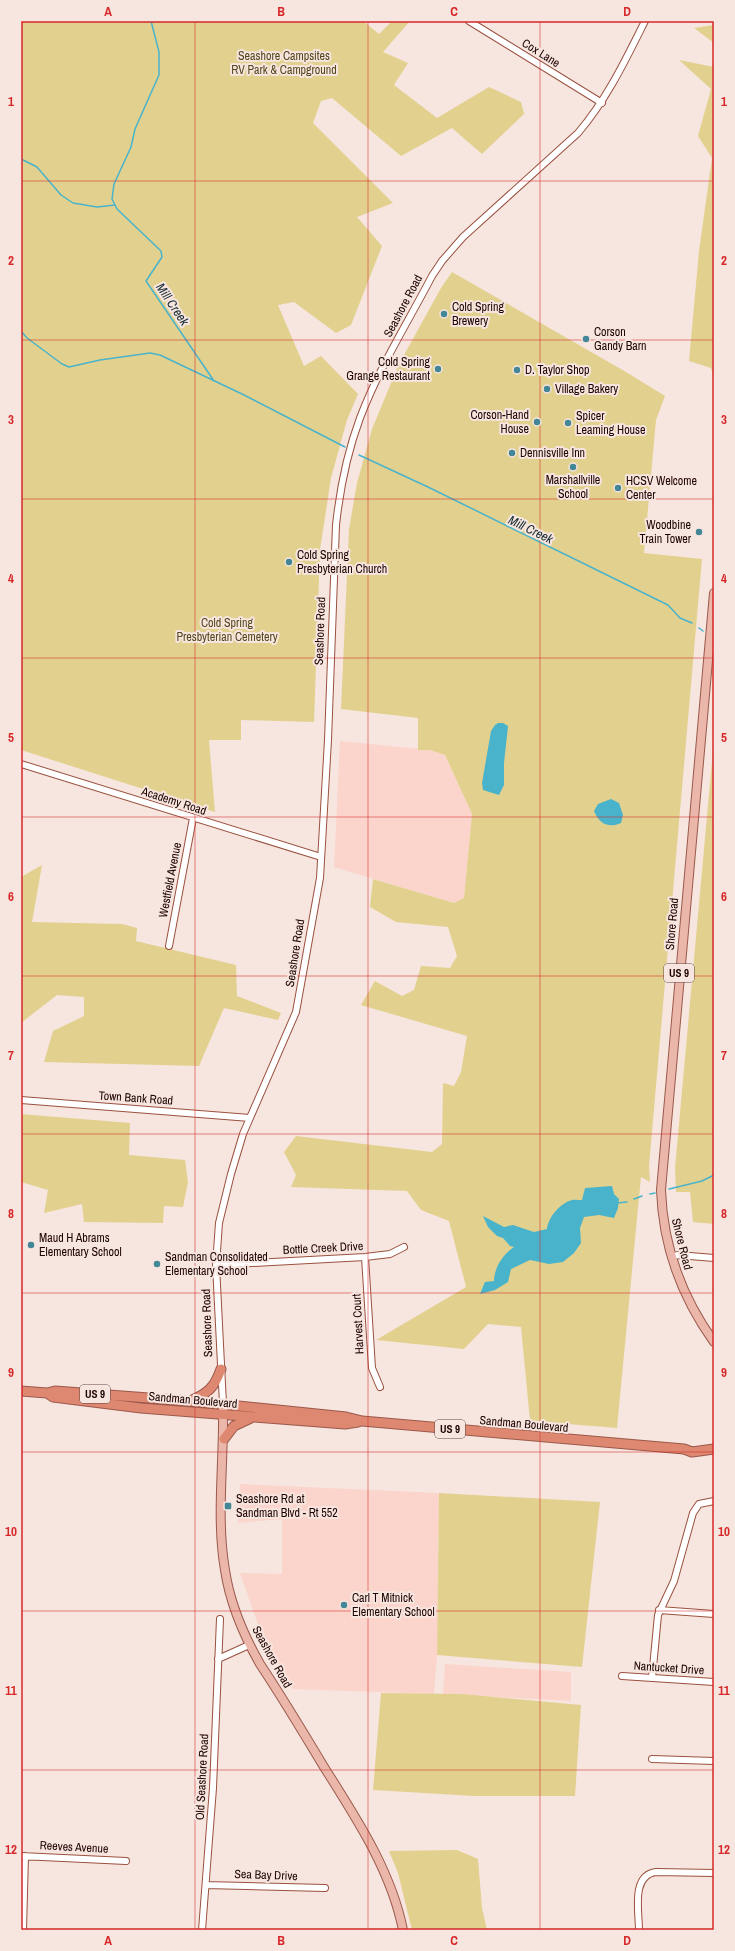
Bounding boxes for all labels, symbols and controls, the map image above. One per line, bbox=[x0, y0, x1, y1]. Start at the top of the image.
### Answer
text: A bbox=[104, 3, 112, 20]
text: B bbox=[277, 3, 285, 20]
text: C bbox=[450, 3, 458, 20]
text: D bbox=[623, 3, 631, 20]
street label: Cox Lane bbox=[519, 35, 563, 71]
park label: Seashore Campsites RV Park & Campground bbox=[231, 48, 337, 78]
text: 1 bbox=[8, 93, 14, 110]
text: 1 bbox=[721, 93, 727, 110]
text: 2 bbox=[8, 252, 14, 269]
text: 2 bbox=[721, 252, 727, 269]
street label: Seashore Road bbox=[380, 272, 426, 340]
water label: Mill Creek bbox=[152, 280, 193, 329]
place label: Cold Spring Brewery bbox=[452, 299, 504, 329]
marker: Cold Spring Brewery bbox=[439, 309, 449, 319]
place label: Corson Gandy Barn bbox=[594, 324, 647, 354]
marker: Corson Gandy Barn bbox=[581, 334, 591, 344]
place label: Cold Spring Grange Restaurant bbox=[346, 354, 431, 384]
place label: D. Taylor Shop bbox=[525, 362, 590, 378]
marker: Cold Spring Grange Restaurant bbox=[433, 364, 443, 374]
marker: D. Taylor Shop bbox=[512, 365, 522, 375]
place label: Village Bakery bbox=[555, 381, 618, 397]
marker: Village Bakery bbox=[542, 384, 552, 394]
place label: Corson-Hand House bbox=[470, 407, 529, 437]
place label: Spicer Leaming House bbox=[576, 408, 645, 438]
text: 3 bbox=[8, 411, 14, 428]
text: 3 bbox=[721, 411, 727, 428]
marker: Corson-Hand House bbox=[532, 417, 542, 427]
marker: Spicer Leaming House bbox=[563, 418, 573, 428]
place label: Dennisville Inn bbox=[520, 445, 585, 461]
marker: Dennisville Inn bbox=[507, 448, 517, 458]
marker: Marshallville School bbox=[568, 462, 578, 472]
place label: Marshallville School bbox=[546, 472, 600, 502]
place label: HCSV Welcome Center bbox=[626, 473, 697, 503]
marker: HCSV Welcome Center bbox=[613, 483, 623, 493]
water label: Mill Creek bbox=[505, 511, 557, 548]
place label: Woodbine Train Tower bbox=[640, 517, 692, 547]
marker: Woodbine Train Tower bbox=[694, 527, 704, 537]
place label: Cold Spring Presbyterian Church bbox=[297, 547, 387, 577]
marker: Cold Spring Presbyterian Church bbox=[284, 557, 294, 567]
text: 4 bbox=[8, 570, 14, 587]
text: 4 bbox=[721, 570, 727, 587]
street label: Seashore Road bbox=[311, 597, 329, 665]
park label: Cold Spring Presbyterian Cemetery bbox=[176, 615, 278, 645]
text: 5 bbox=[8, 729, 14, 746]
text: 5 bbox=[721, 729, 727, 746]
street label: Academy Road bbox=[139, 783, 208, 819]
street label: Westfield Avenue bbox=[155, 841, 185, 919]
text: 6 bbox=[8, 888, 14, 905]
text: 6 bbox=[721, 888, 727, 905]
street label: Shore Road bbox=[662, 897, 682, 951]
street label: Seashore Road bbox=[282, 918, 308, 988]
road number: US 9 bbox=[664, 964, 694, 982]
text: 7 bbox=[8, 1047, 14, 1064]
text: 7 bbox=[721, 1047, 727, 1064]
street label: Town Bank Road bbox=[98, 1087, 174, 1109]
text: 8 bbox=[8, 1205, 14, 1222]
text: 8 bbox=[721, 1205, 727, 1222]
street label: Shore Road bbox=[668, 1217, 696, 1271]
place label: Maud H Abrams Elementary School bbox=[39, 1230, 122, 1260]
street label: Bottle Creek Drive bbox=[282, 1238, 364, 1258]
marker: Maud H Abrams Elementary School bbox=[26, 1240, 36, 1250]
place label: Sandman Consolidated Elementary School bbox=[165, 1249, 268, 1279]
marker: Sandman Consolidated Elementary School bbox=[152, 1259, 162, 1269]
street label: Seashore Road bbox=[198, 1289, 216, 1357]
street label: Harvest Court bbox=[348, 1293, 368, 1355]
text: 9 bbox=[8, 1364, 14, 1381]
text: 9 bbox=[721, 1364, 727, 1381]
road number: US 9 bbox=[80, 1385, 110, 1403]
street label: Sandman Boulevard bbox=[148, 1388, 238, 1412]
street label: Sandman Boulevard bbox=[479, 1412, 569, 1436]
road number: US 9 bbox=[435, 1420, 465, 1438]
place label: Seashore Rd at Sandman Blvd - Rt 552 bbox=[236, 1491, 338, 1521]
marker: Seashore Rd at Sandman Blvd - Rt 552 bbox=[223, 1501, 233, 1511]
text: 10 bbox=[5, 1523, 17, 1540]
text: 10 bbox=[718, 1523, 730, 1540]
place label: Carl T Mitnick Elementary School bbox=[352, 1590, 435, 1620]
marker: Carl T Mitnick Elementary School bbox=[339, 1600, 349, 1610]
street label: Seashore Road bbox=[248, 1623, 296, 1691]
street label: Nantucket Drive bbox=[633, 1658, 705, 1678]
text: 11 bbox=[5, 1682, 17, 1699]
text: 11 bbox=[718, 1682, 730, 1699]
street label: Old Seashore Road bbox=[192, 1733, 212, 1821]
street label: Reeves Avenue bbox=[39, 1837, 109, 1857]
text: 12 bbox=[5, 1841, 17, 1858]
text: 12 bbox=[718, 1841, 730, 1858]
street label: Sea Bay Drive bbox=[234, 1866, 298, 1884]
text: A bbox=[104, 1932, 112, 1949]
text: B bbox=[277, 1932, 285, 1949]
text: C bbox=[450, 1932, 458, 1949]
text: D bbox=[623, 1932, 631, 1949]

